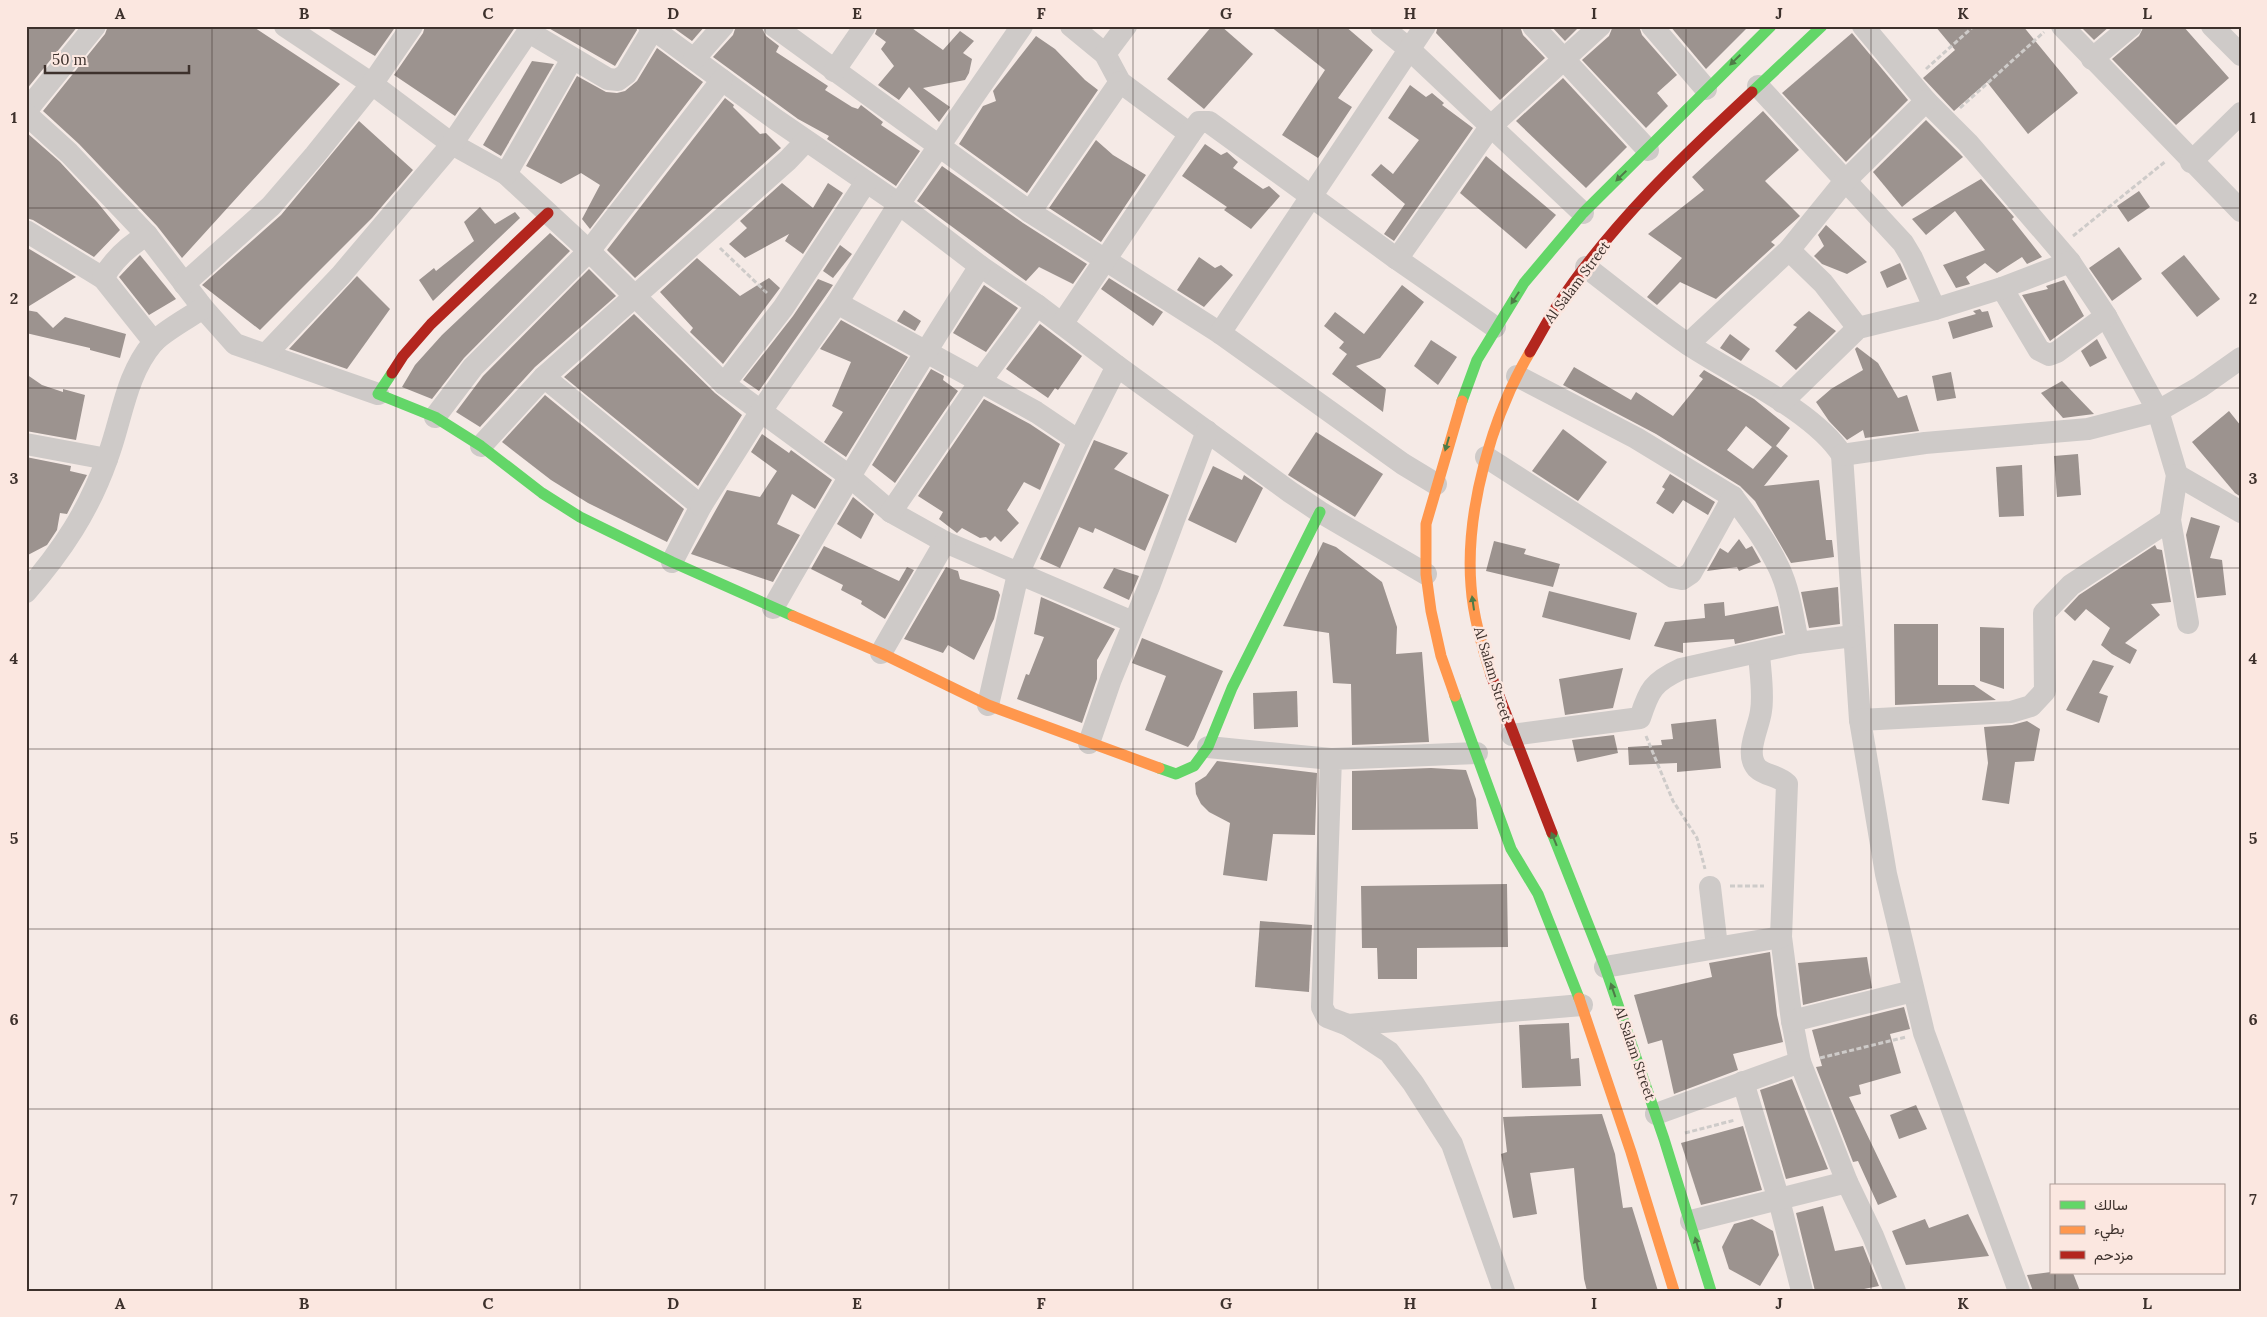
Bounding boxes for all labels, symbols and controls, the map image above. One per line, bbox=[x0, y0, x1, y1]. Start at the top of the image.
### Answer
text: A bbox=[115, 3, 126, 23]
text: B bbox=[299, 3, 310, 23]
text: C bbox=[482, 3, 494, 23]
text: D bbox=[667, 3, 679, 23]
text: E bbox=[852, 3, 862, 23]
text: F bbox=[1036, 3, 1046, 23]
text: G bbox=[1220, 3, 1232, 23]
text: H bbox=[1404, 3, 1417, 23]
text: I bbox=[1591, 3, 1597, 23]
text: J bbox=[1775, 3, 1783, 23]
text: K bbox=[1957, 3, 1969, 23]
text: L bbox=[2142, 3, 2152, 23]
scale bar bbox=[45, 42, 189, 74]
text: 50 m bbox=[52, 50, 87, 69]
one-way arrow bbox=[1730, 54, 1742, 66]
text: 1 bbox=[11, 107, 17, 127]
text: 1 bbox=[2250, 107, 2256, 127]
one-way arrow bbox=[1616, 170, 1628, 182]
street label: Al Salam Street bbox=[1540, 237, 1614, 327]
text: 2 bbox=[10, 288, 18, 308]
text: 2 bbox=[2249, 288, 2257, 308]
one-way arrow bbox=[1510, 291, 1519, 304]
one-way arrow bbox=[1443, 437, 1451, 452]
text: 3 bbox=[10, 468, 19, 488]
text: 3 bbox=[2249, 468, 2258, 488]
one-way arrow bbox=[1469, 595, 1477, 611]
street label: Al Salam Street bbox=[1470, 623, 1516, 724]
text: 4 bbox=[10, 648, 19, 668]
text: 4 bbox=[2249, 648, 2258, 668]
text: 5 bbox=[10, 828, 19, 848]
text: 5 bbox=[2249, 828, 2258, 848]
one-way arrow bbox=[1550, 831, 1558, 846]
one-way arrow bbox=[1609, 982, 1617, 997]
street label: Al Salam Street bbox=[1610, 1003, 1660, 1103]
text: 6 bbox=[9, 1009, 19, 1029]
text: 6 bbox=[2248, 1009, 2258, 1029]
legend bbox=[2050, 1184, 2224, 1274]
text: 7 bbox=[10, 1189, 18, 1209]
text: 7 bbox=[2249, 1189, 2257, 1209]
text: سالك bbox=[2094, 1195, 2128, 1214]
text: بطيء bbox=[2094, 1219, 2124, 1242]
one-way arrow bbox=[1693, 1236, 1701, 1251]
text: مزدحم bbox=[2094, 1245, 2133, 1265]
text: A bbox=[115, 1293, 126, 1313]
text: B bbox=[299, 1293, 310, 1313]
text: C bbox=[482, 1293, 494, 1313]
text: D bbox=[667, 1293, 679, 1313]
text: E bbox=[852, 1293, 862, 1313]
text: F bbox=[1036, 1293, 1046, 1313]
text: G bbox=[1220, 1293, 1232, 1313]
text: H bbox=[1404, 1293, 1417, 1313]
text: I bbox=[1591, 1293, 1597, 1313]
text: J bbox=[1775, 1293, 1783, 1313]
text: K bbox=[1957, 1293, 1969, 1313]
text: L bbox=[2142, 1293, 2152, 1313]

